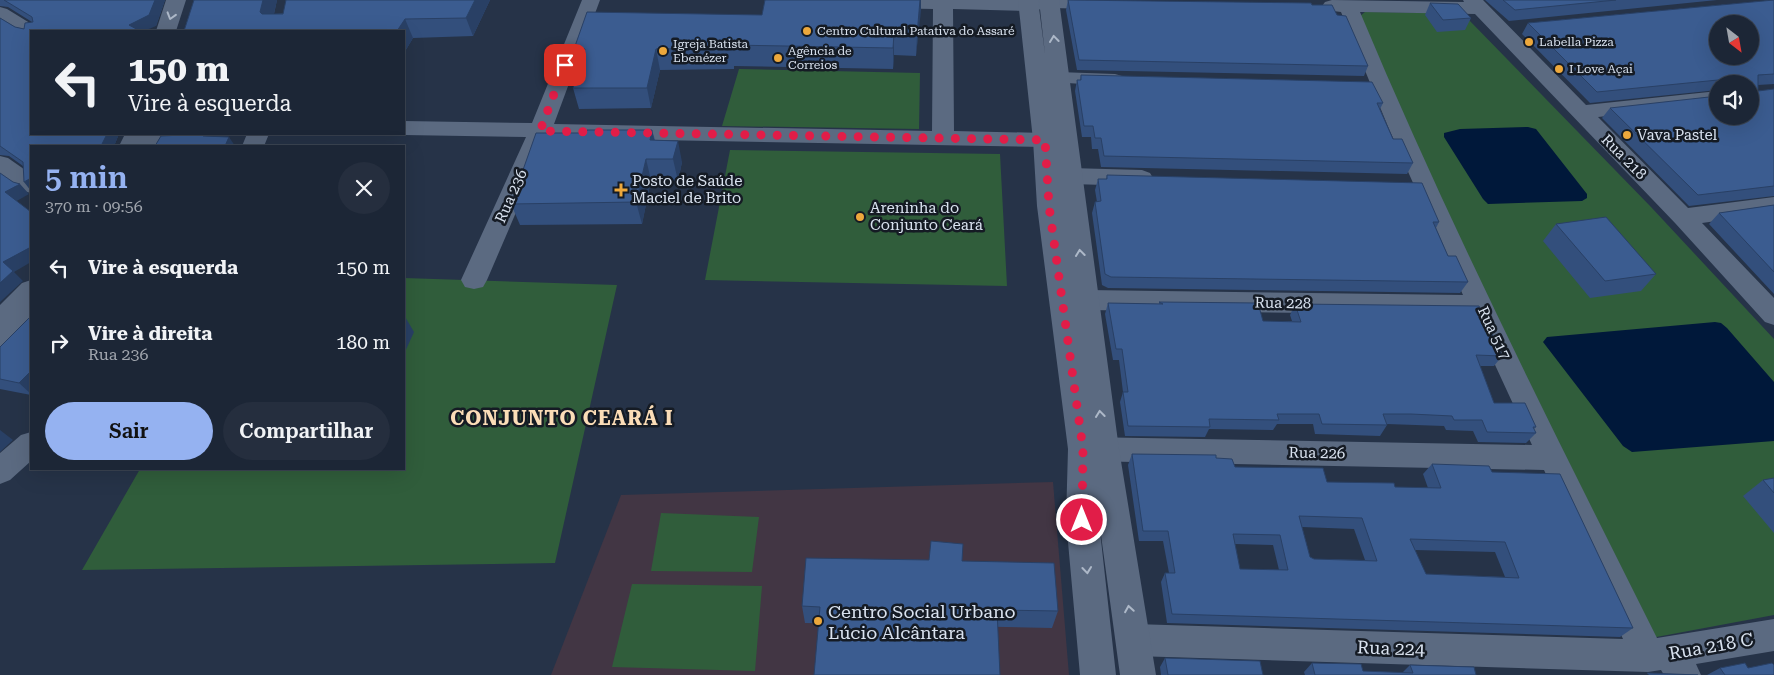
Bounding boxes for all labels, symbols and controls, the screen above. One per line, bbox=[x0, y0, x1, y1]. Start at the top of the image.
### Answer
one-way arrow bbox=[166, 11, 176, 19]
north arrow bbox=[1709, 15, 1759, 65]
map controls bbox=[1709, 15, 1759, 125]
place label: Centro Cultural Patativa do Assaré bbox=[817, 24, 1015, 38]
marker: Centro Cultural Patativa do Assaré bbox=[801, 25, 813, 37]
one-way arrow bbox=[1049, 35, 1060, 43]
place label: Labella Pizza bbox=[1539, 35, 1614, 49]
marker: Labella Pizza bbox=[1523, 36, 1535, 48]
place label: Igreja Batista Ebenézer bbox=[673, 37, 749, 65]
pin bbox=[544, 44, 586, 86]
place label: Agência de Correios bbox=[788, 44, 852, 72]
marker: Igreja Batista Ebenézer bbox=[657, 45, 669, 57]
text: 150 m bbox=[128, 49, 229, 90]
icon: left bbox=[45, 50, 110, 115]
icon: arrive bbox=[551, 51, 579, 79]
marker: Agência de Correios bbox=[772, 52, 784, 64]
place label: I Love Açai bbox=[1569, 62, 1633, 76]
marker: I Love Açai bbox=[1553, 63, 1565, 75]
button: sound bbox=[1709, 75, 1759, 125]
text: Vire à esquerda bbox=[128, 91, 291, 116]
place label: Vava Pastel bbox=[1637, 126, 1718, 144]
marker: Vava Pastel bbox=[1621, 129, 1633, 141]
street label: Rua 218 bbox=[1598, 131, 1650, 183]
text: 5 min bbox=[45, 160, 128, 195]
button: close bbox=[338, 162, 390, 214]
street label: Rua 236 bbox=[491, 166, 531, 226]
place label: Posto de Saúde Maciel de Brito bbox=[632, 172, 742, 207]
marker: Posto de Saúde Maciel de Brito bbox=[614, 183, 628, 197]
text: 370 m · 09:56 bbox=[45, 197, 143, 216]
place label: Areninha do Conjunto Ceará bbox=[870, 199, 983, 234]
marker: Areninha do Conjunto Ceará bbox=[854, 211, 866, 223]
one-way arrow bbox=[1075, 248, 1086, 256]
icon: left bbox=[45, 254, 73, 282]
text: Vire à esquerda bbox=[88, 256, 238, 279]
text: 150 m bbox=[336, 256, 390, 279]
street label: Rua 228 bbox=[1255, 294, 1311, 312]
street label: Rua 517 bbox=[1474, 304, 1514, 362]
text: Vire à direita bbox=[88, 322, 212, 345]
icon: right bbox=[45, 329, 73, 357]
text: 180 m bbox=[336, 331, 390, 354]
text: Rua 236 bbox=[88, 345, 148, 364]
button: Sair bbox=[45, 402, 213, 460]
button: Compartilhar bbox=[223, 402, 390, 460]
district label: CONJUNTO CEARÁ I bbox=[450, 405, 674, 430]
one-way arrow bbox=[1095, 410, 1106, 418]
street label: Rua 226 bbox=[1289, 444, 1345, 462]
position arrow bbox=[1055, 493, 1107, 545]
one-way arrow bbox=[1082, 566, 1093, 574]
place label: Centro Social Urbano Lúcio Alcântara bbox=[828, 601, 1016, 643]
one-way arrow bbox=[1125, 605, 1135, 614]
marker: Centro Social Urbano Lúcio Alcântara bbox=[812, 615, 824, 627]
street label: Rua 218 C bbox=[1667, 628, 1755, 664]
street label: Rua 224 bbox=[1357, 636, 1425, 660]

